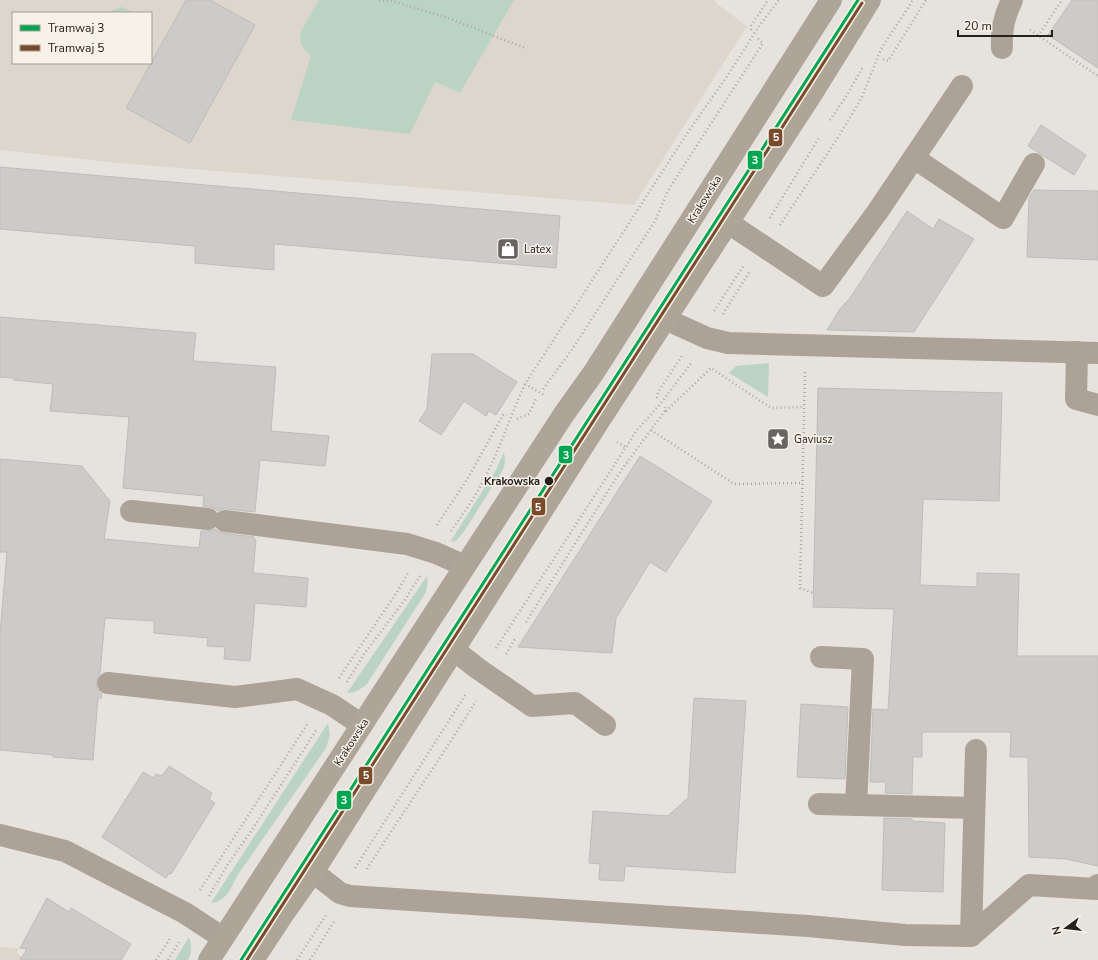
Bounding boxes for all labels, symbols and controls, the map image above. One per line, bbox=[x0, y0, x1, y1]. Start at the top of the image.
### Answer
legend bbox=[12, 12, 152, 64]
scale bar bbox=[958, 12, 1052, 38]
text: 20 m bbox=[964, 18, 992, 34]
text: Tramwaj 3 bbox=[48, 20, 105, 36]
text: Tramwaj 5 bbox=[48, 40, 105, 56]
line badge: 5 bbox=[768, 128, 783, 147]
text: 5 bbox=[773, 130, 780, 145]
line badge: 3 bbox=[747, 150, 763, 170]
text: 3 bbox=[752, 153, 758, 168]
street label: Krakowska bbox=[684, 172, 725, 226]
shop icon: Latex bbox=[495, 236, 521, 262]
place label: Latex bbox=[524, 242, 551, 257]
place icon: Gaviusz bbox=[765, 426, 791, 452]
place label: Gaviusz bbox=[794, 432, 832, 447]
line badge: 3 bbox=[558, 445, 573, 464]
text: 3 bbox=[563, 448, 569, 463]
place label: Krakowska bbox=[484, 474, 540, 489]
marker: Krakowska bbox=[543, 475, 555, 487]
line badge: 5 bbox=[531, 497, 546, 516]
text: 5 bbox=[535, 500, 542, 515]
street label: Krakowska bbox=[331, 716, 372, 769]
line badge: 5 bbox=[358, 766, 373, 785]
text: 5 bbox=[363, 768, 370, 783]
line badge: 3 bbox=[336, 790, 352, 810]
text: 3 bbox=[341, 793, 347, 808]
north arrow bbox=[1046, 908, 1086, 948]
text: N bbox=[1049, 925, 1065, 936]

